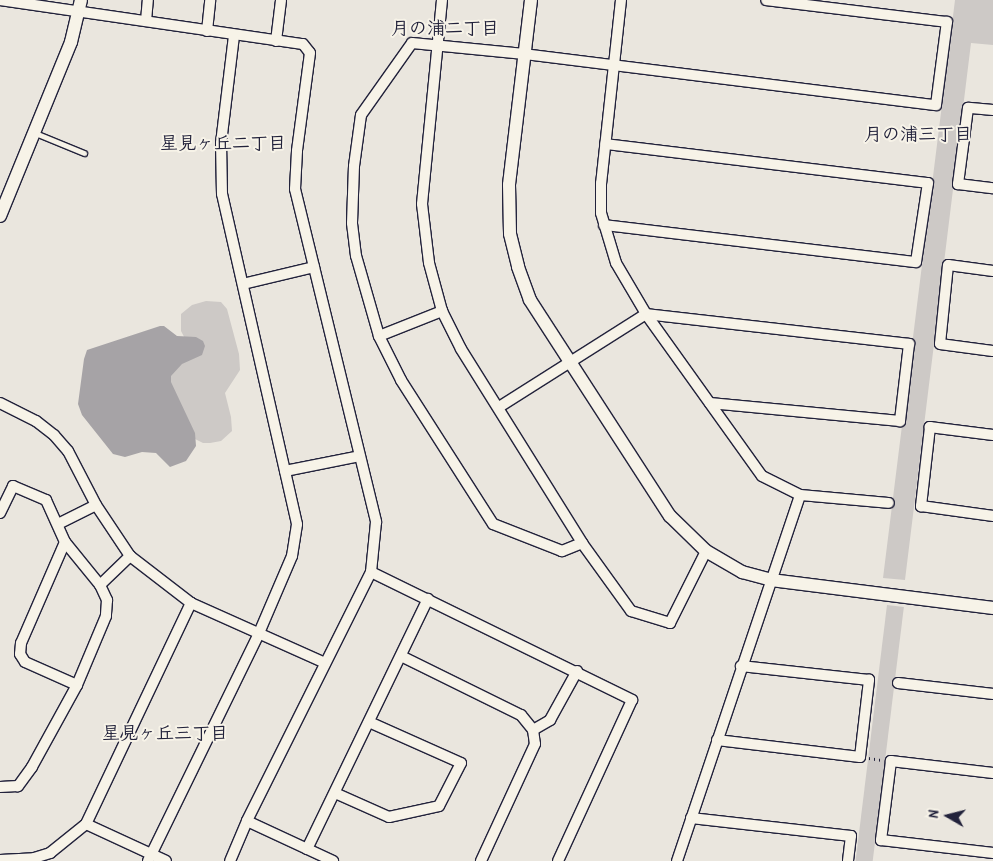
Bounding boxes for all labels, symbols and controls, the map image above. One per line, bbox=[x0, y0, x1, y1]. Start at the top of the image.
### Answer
district label: 月の浦二丁目 bbox=[391, 17, 499, 39]
district label: 月の浦三丁目 bbox=[864, 123, 972, 145]
district label: 星見ヶ丘二丁目 bbox=[160, 132, 286, 154]
district label: 星見ヶ丘三丁目 bbox=[102, 722, 228, 744]
north arrow bbox=[923, 791, 973, 841]
text: N bbox=[923, 809, 943, 819]

